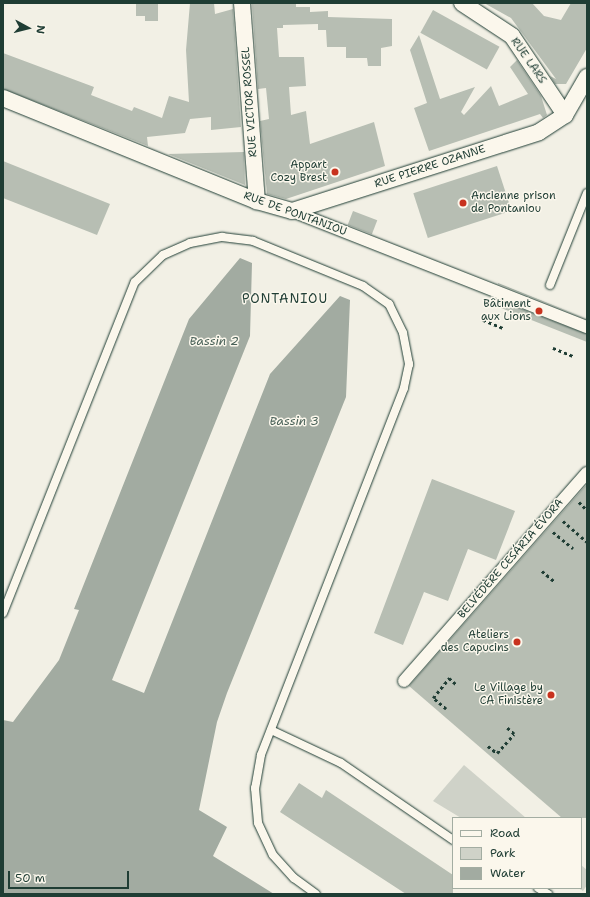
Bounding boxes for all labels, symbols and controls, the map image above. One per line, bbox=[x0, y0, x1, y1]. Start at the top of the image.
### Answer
north arrow bbox=[8, 8, 48, 48]
text: N bbox=[32, 24, 48, 35]
street label: RUE LARS bbox=[507, 35, 549, 87]
street label: RUE VICTOR ROSSEL bbox=[240, 46, 260, 158]
street label: RUE PIERRE OZANNE bbox=[373, 143, 487, 191]
place label: Appart Cozy Brest bbox=[271, 159, 327, 185]
marker: Appart Cozy Brest bbox=[330, 167, 340, 177]
street label: RUE DE PONTANIOU bbox=[242, 189, 348, 239]
place label: Ancienne prison de Pontaniou bbox=[471, 190, 556, 216]
marker: Ancienne prison de Pontaniou bbox=[458, 198, 468, 208]
district label: PONTANIOU bbox=[242, 291, 328, 307]
place label: Bâtiment aux Lions bbox=[481, 298, 531, 324]
marker: Bâtiment aux Lions bbox=[534, 306, 544, 316]
water label: Bassin 2 bbox=[189, 335, 239, 349]
water label: Bassin 3 bbox=[269, 415, 319, 429]
street label: BELVÉDÈRE CESÁRIA ÉVORA bbox=[455, 496, 567, 622]
place label: Ateliers des Capucins bbox=[441, 629, 509, 655]
marker: Ateliers des Capucins bbox=[512, 637, 522, 647]
place label: Le Village by CA Finistère bbox=[474, 682, 543, 708]
marker: Le Village by CA Finistère bbox=[546, 690, 556, 700]
legend bbox=[452, 817, 582, 889]
text: Road bbox=[490, 825, 520, 841]
text: Park bbox=[490, 845, 516, 861]
scale bar bbox=[10, 863, 131, 889]
text: Water bbox=[490, 865, 525, 881]
text: 50 m bbox=[15, 870, 45, 886]

